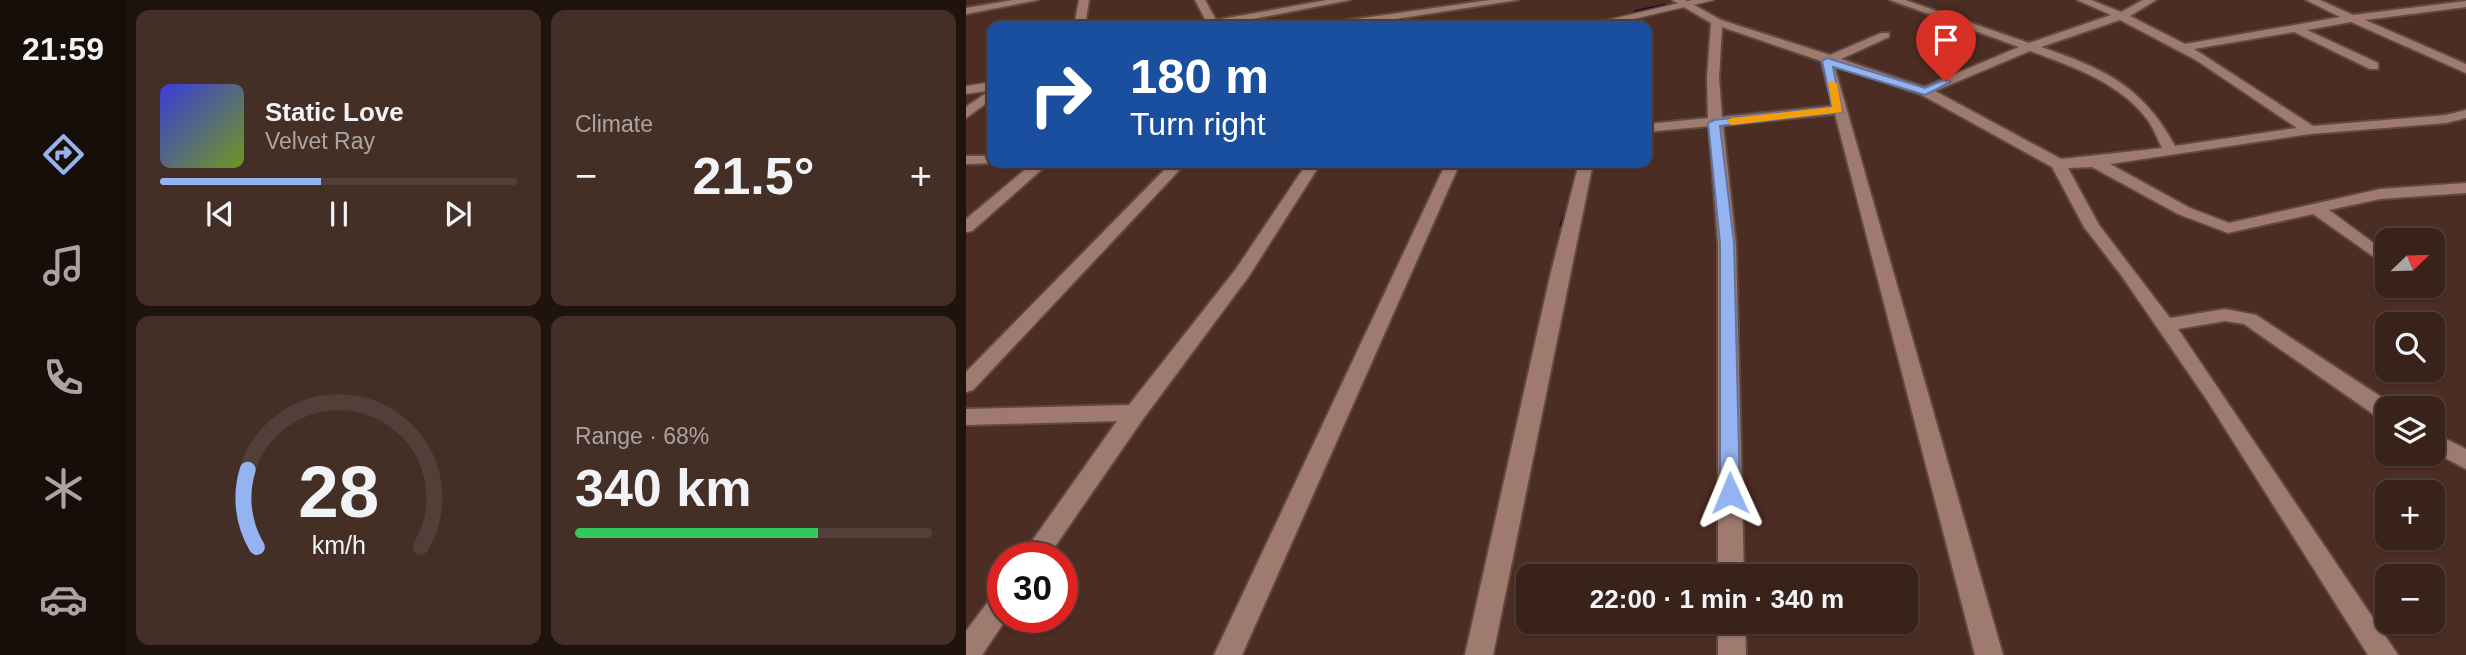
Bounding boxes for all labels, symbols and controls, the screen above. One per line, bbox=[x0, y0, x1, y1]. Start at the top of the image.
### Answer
pin bbox=[1916, 10, 1976, 82]
icon: arrive bbox=[1927, 21, 1965, 59]
text: 21:59 bbox=[22, 31, 104, 67]
icon: right bbox=[1015, 49, 1106, 140]
text: 180 m bbox=[1130, 49, 1269, 103]
text: Static Love bbox=[265, 97, 404, 127]
text: Turn right bbox=[1130, 106, 1266, 142]
text: Climate bbox=[575, 111, 653, 137]
text: Velvet Ray bbox=[265, 128, 375, 154]
icon: directions bbox=[39, 130, 88, 179]
text: 21.5° bbox=[692, 147, 815, 205]
text: − bbox=[575, 155, 597, 197]
text: + bbox=[910, 155, 932, 197]
icon: previous bbox=[201, 195, 239, 233]
icon: pause bbox=[320, 195, 358, 233]
icon: next bbox=[439, 195, 477, 233]
north arrow bbox=[2375, 228, 2445, 298]
map controls bbox=[2375, 228, 2445, 634]
icon: music bbox=[39, 241, 88, 290]
button: search bbox=[2375, 312, 2445, 382]
icon: phone bbox=[39, 353, 88, 402]
button: layers bbox=[2375, 396, 2445, 466]
text: Range · 68% bbox=[575, 423, 709, 449]
text: 28 bbox=[298, 451, 379, 532]
position arrow bbox=[1693, 456, 1767, 530]
text: 340 km bbox=[575, 459, 751, 517]
icon: climate bbox=[39, 464, 88, 513]
button: + bbox=[2375, 480, 2445, 550]
text: km/h bbox=[311, 530, 366, 558]
speed limit sign: 30 bbox=[987, 542, 1078, 633]
button: − bbox=[2375, 564, 2445, 634]
icon: car bbox=[39, 575, 88, 624]
text: 22:00 · 1 min · 340 m bbox=[1590, 584, 1844, 614]

